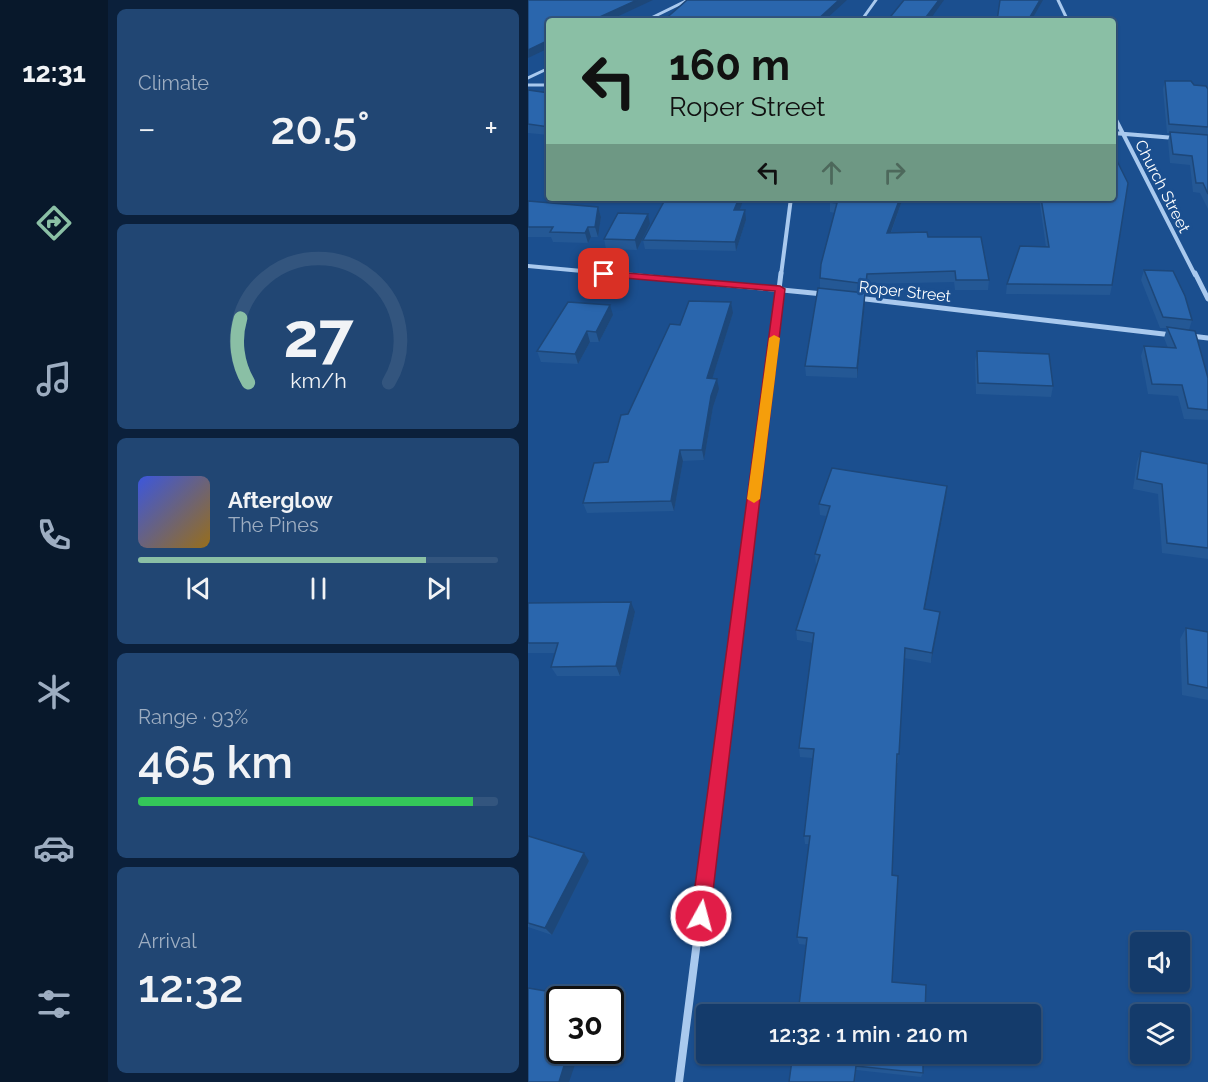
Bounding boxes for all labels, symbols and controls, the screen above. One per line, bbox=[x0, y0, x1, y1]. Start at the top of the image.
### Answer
text: 160 m bbox=[669, 41, 790, 90]
icon: left bbox=[570, 42, 648, 120]
text: 12:31 bbox=[22, 57, 86, 88]
text: Climate bbox=[138, 71, 209, 95]
text: Roper Street bbox=[669, 91, 825, 122]
text: 20.5° bbox=[270, 102, 370, 155]
text: − bbox=[138, 109, 156, 148]
text: + bbox=[484, 109, 498, 148]
street label: Church Street bbox=[1131, 137, 1194, 236]
icon: left bbox=[752, 156, 785, 189]
icon: ahead bbox=[815, 156, 848, 189]
icon: right bbox=[878, 156, 911, 189]
icon: directions bbox=[33, 202, 75, 244]
pin bbox=[578, 248, 629, 299]
icon: arrive bbox=[587, 257, 620, 290]
street label: Roper Street bbox=[858, 277, 953, 306]
text: 27 bbox=[283, 299, 354, 373]
icon: music bbox=[33, 358, 75, 400]
text: km/h bbox=[290, 369, 346, 394]
text: Afterglow bbox=[228, 487, 333, 513]
text: The Pines bbox=[228, 513, 319, 537]
icon: phone bbox=[33, 514, 75, 556]
icon: previous bbox=[182, 572, 215, 605]
icon: pause bbox=[302, 572, 335, 605]
icon: next bbox=[422, 572, 455, 605]
icon: climate bbox=[33, 671, 75, 713]
text: Range · 93% bbox=[138, 705, 248, 729]
text: 465 km bbox=[138, 736, 293, 789]
icon: car bbox=[33, 827, 75, 869]
position arrow bbox=[669, 884, 733, 948]
text: Arrival bbox=[138, 929, 197, 953]
map controls bbox=[1130, 932, 1190, 1064]
button: sound bbox=[1130, 932, 1190, 992]
text: 12:32 bbox=[138, 960, 243, 1013]
icon: filters bbox=[33, 983, 75, 1025]
speed limit sign: 30 bbox=[546, 986, 624, 1064]
button: layers bbox=[1130, 1004, 1190, 1064]
text: 12:32 · 1 min · 210 m bbox=[769, 1021, 968, 1047]

